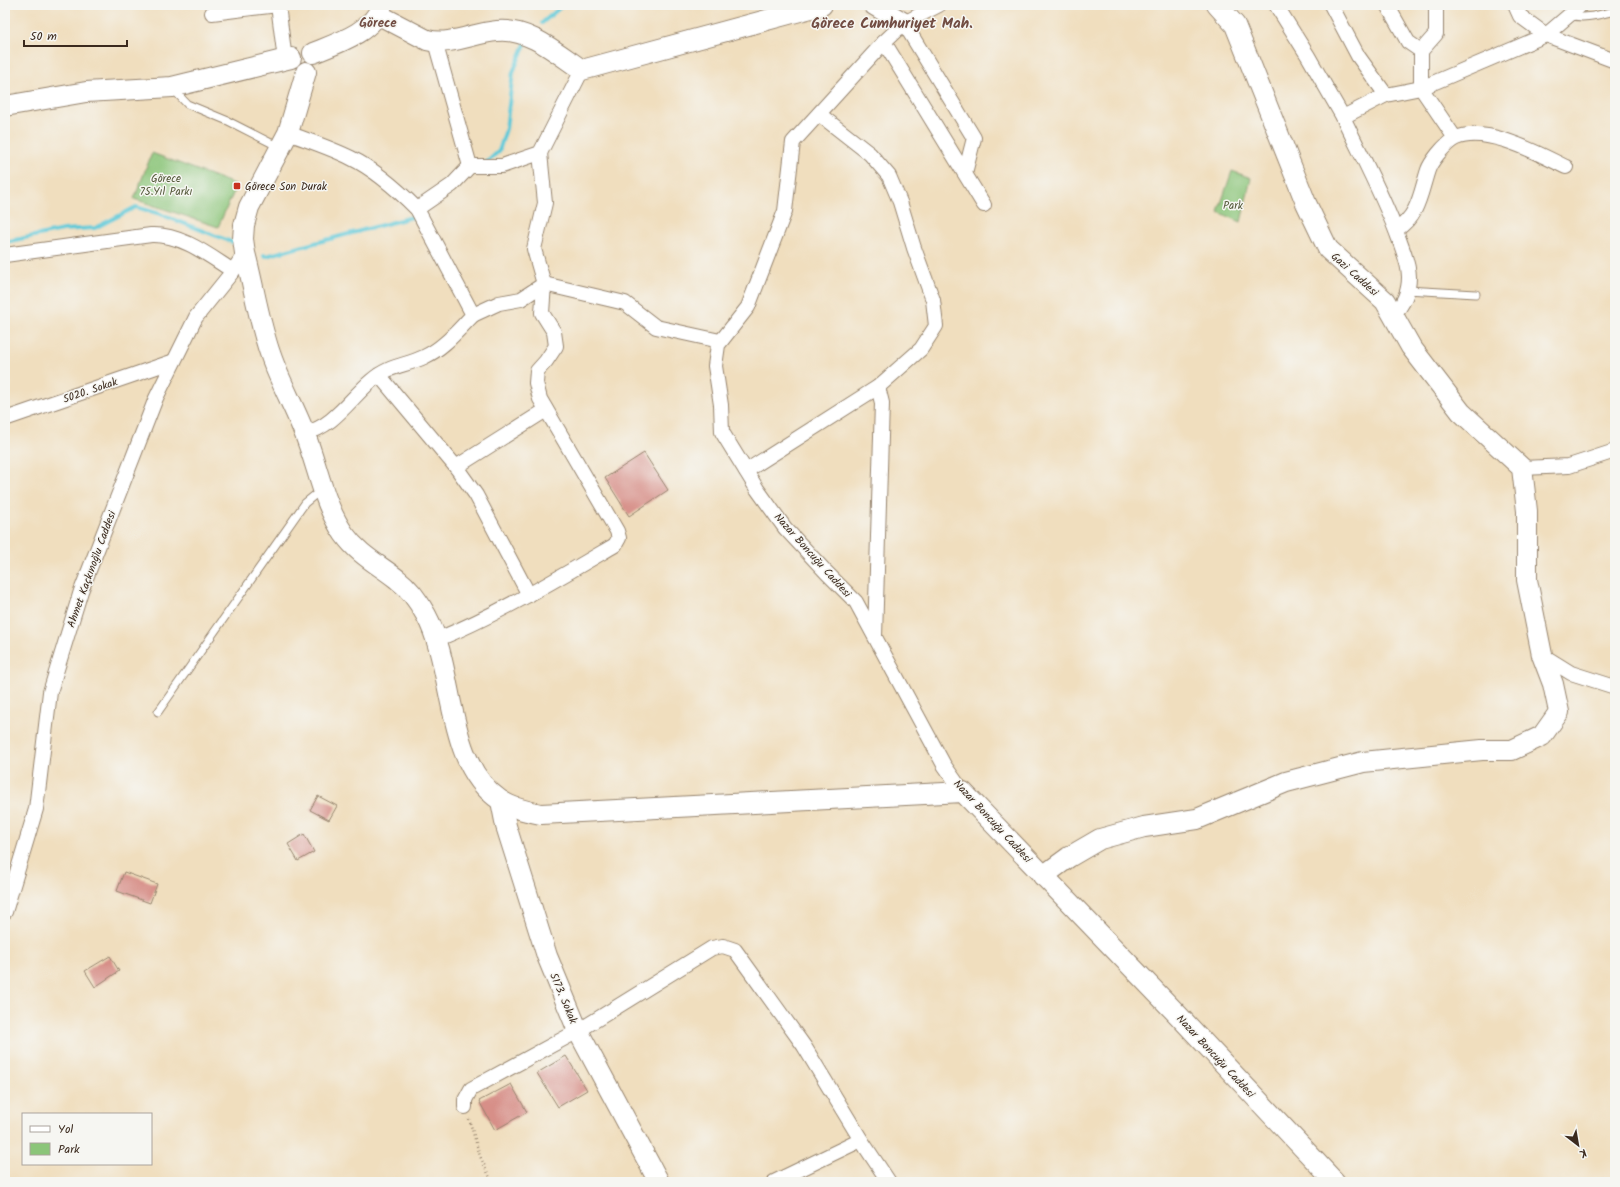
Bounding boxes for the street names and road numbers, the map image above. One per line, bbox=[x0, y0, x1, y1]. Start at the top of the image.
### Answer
street label: Gazi Caddesi bbox=[1326, 248, 1382, 301]
street label: 5020. Sokak bbox=[61, 373, 121, 409]
street label: Ahmet Kaçkınoğlu Caddesi bbox=[62, 508, 122, 630]
street label: Nazar Boncuğu Caddesi bbox=[769, 509, 856, 602]
street label: Nazar Boncuğu Caddesi bbox=[949, 776, 1036, 868]
street label: 5173. Sokak bbox=[544, 970, 582, 1028]
street label: Nazar Boncuğu Caddesi bbox=[1172, 1011, 1259, 1103]

